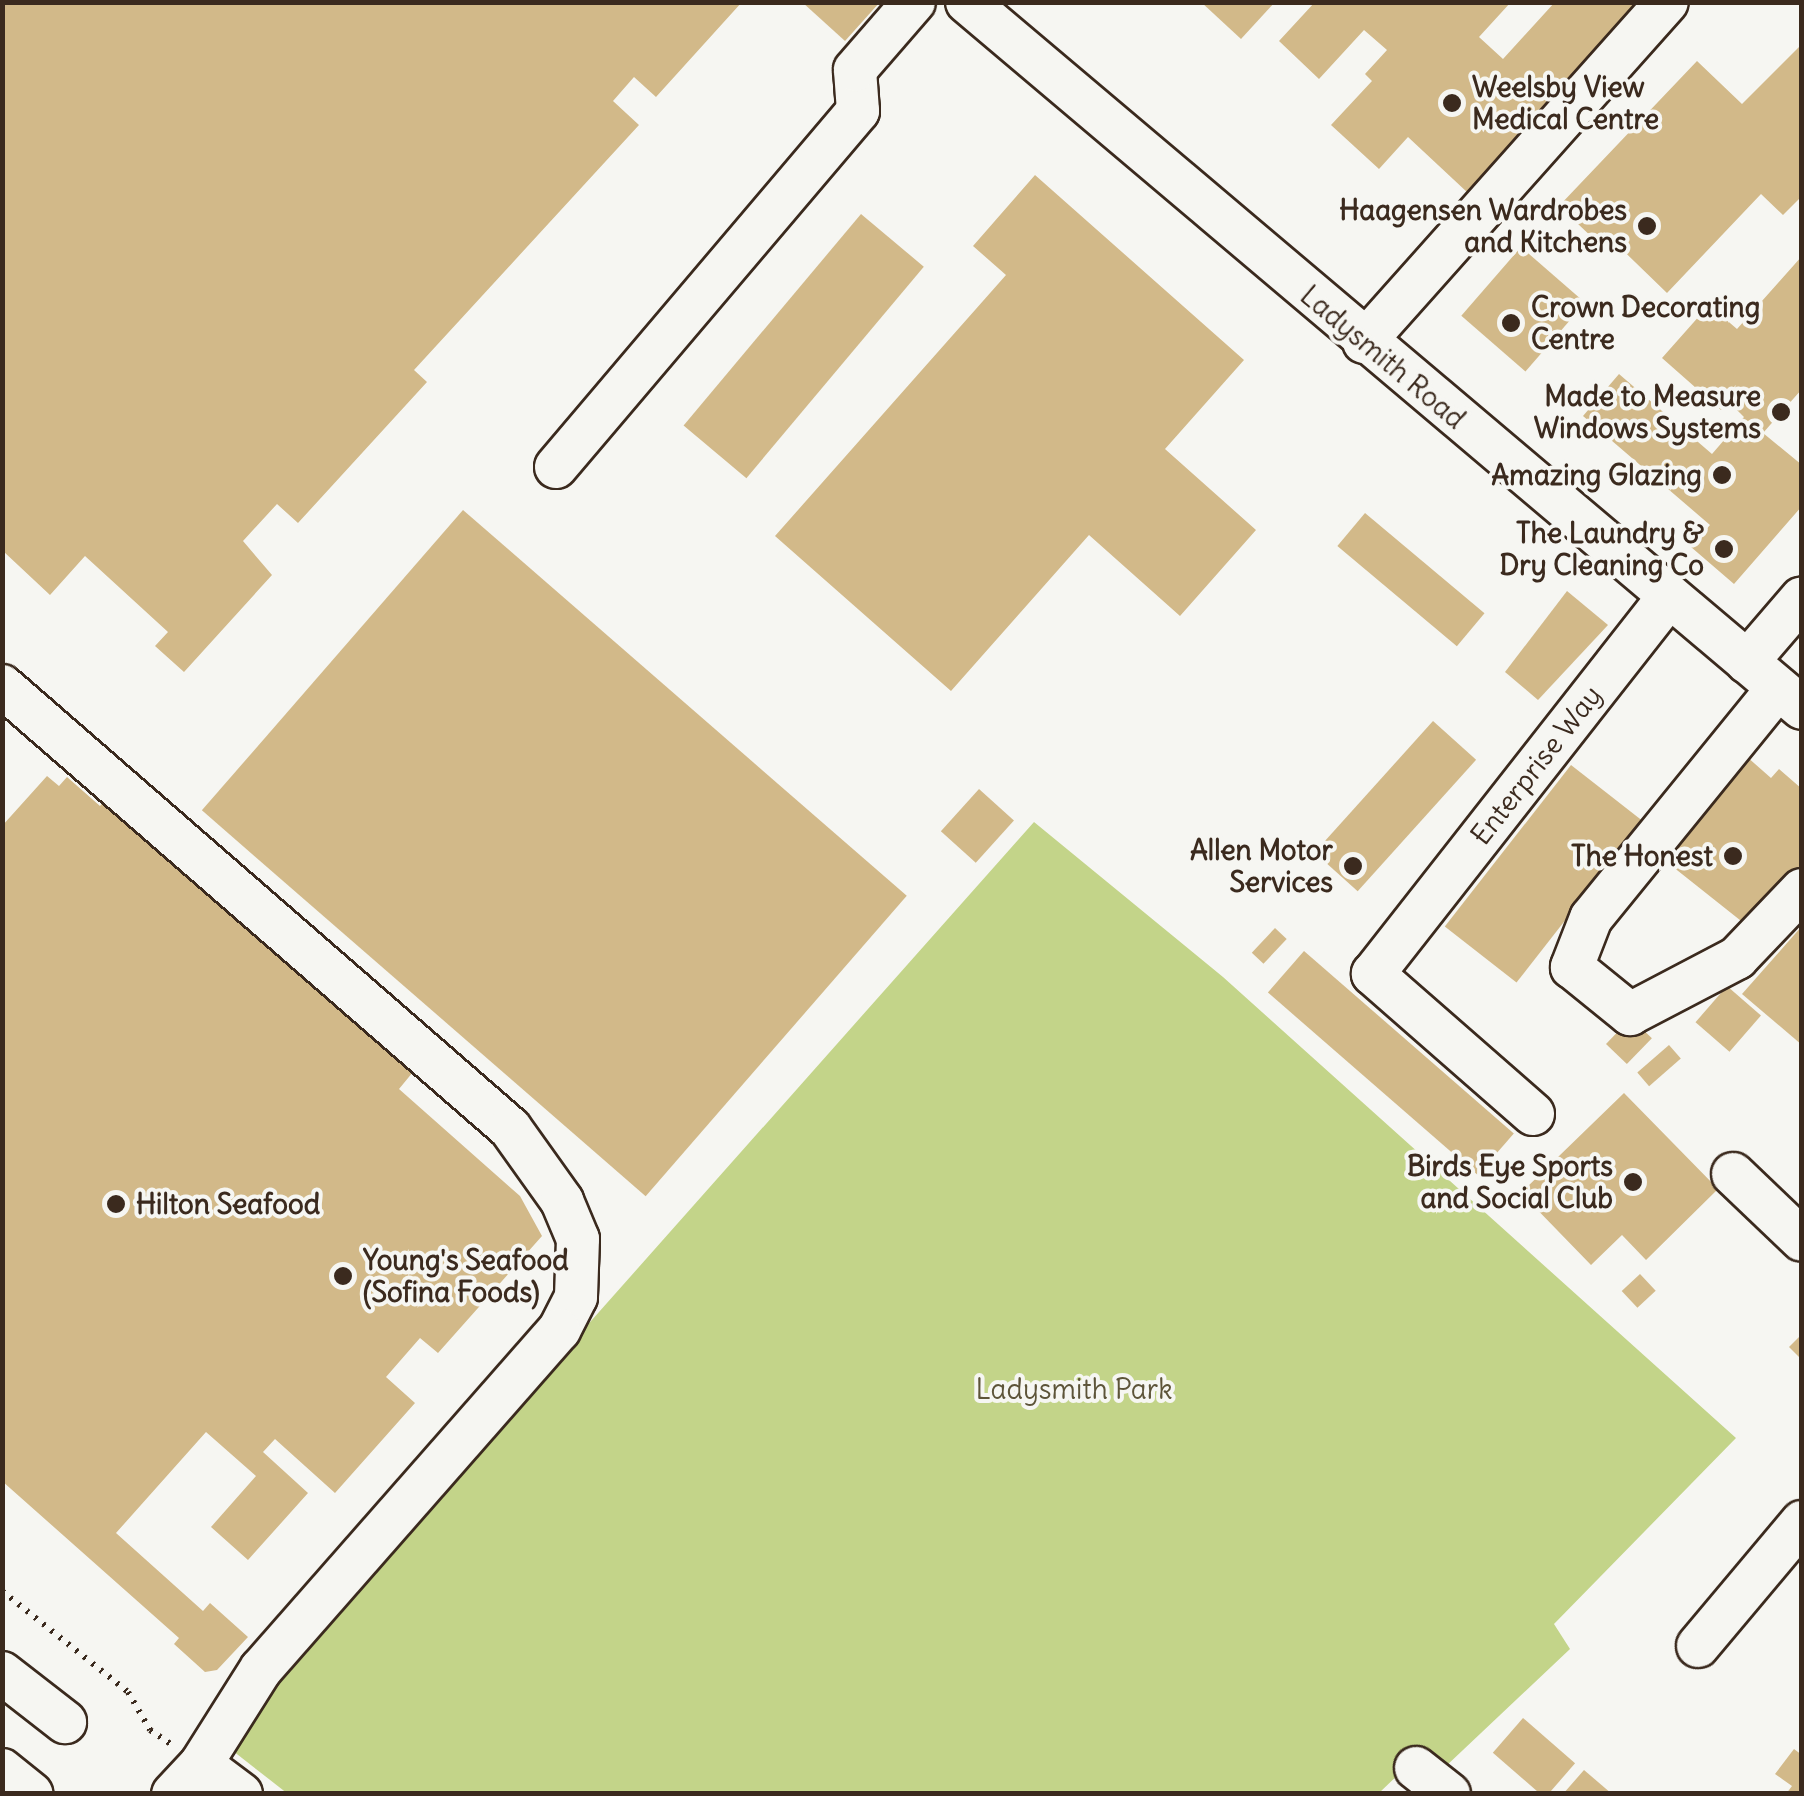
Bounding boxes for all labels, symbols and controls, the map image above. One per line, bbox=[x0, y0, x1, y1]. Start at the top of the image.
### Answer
place label: Weelsby View Medical Centre bbox=[1472, 70, 1659, 136]
marker: Weelsby View Medical Centre bbox=[1441, 92, 1463, 114]
place label: Haagensen Wardrobes and Kitchens bbox=[1339, 193, 1627, 259]
marker: Haagensen Wardrobes and Kitchens bbox=[1636, 215, 1658, 237]
street label: Ladysmith Road bbox=[1294, 278, 1472, 436]
place label: Crown Decorating Centre bbox=[1531, 290, 1760, 356]
marker: Crown Decorating Centre bbox=[1500, 312, 1522, 334]
place label: Made to Measure Windows Systems bbox=[1534, 379, 1761, 445]
marker: Made to Measure Windows Systems bbox=[1770, 401, 1792, 423]
place label: Amazing Glazing bbox=[1491, 458, 1702, 492]
marker: Amazing Glazing bbox=[1711, 464, 1733, 486]
place label: The Laundry & Dry Cleaning Co bbox=[1500, 516, 1704, 582]
marker: The Laundry & Dry Cleaning Co bbox=[1713, 538, 1735, 560]
street label: Enterprise Way bbox=[1464, 679, 1608, 851]
place label: Allen Motor Services bbox=[1190, 833, 1333, 899]
place label: The Honest bbox=[1571, 839, 1713, 873]
marker: The Honest bbox=[1722, 845, 1744, 867]
marker: Allen Motor Services bbox=[1342, 855, 1364, 877]
place label: Birds Eye Sports and Social Club bbox=[1407, 1149, 1613, 1215]
marker: Birds Eye Sports and Social Club bbox=[1622, 1171, 1644, 1193]
place label: Hilton Seafood bbox=[136, 1187, 320, 1221]
marker: Hilton Seafood bbox=[105, 1193, 127, 1215]
place label: Young's Seafood (Sofina Foods) bbox=[363, 1243, 569, 1309]
marker: Young's Seafood (Sofina Foods) bbox=[332, 1265, 354, 1287]
park label: Ladysmith Park bbox=[976, 1372, 1172, 1406]

